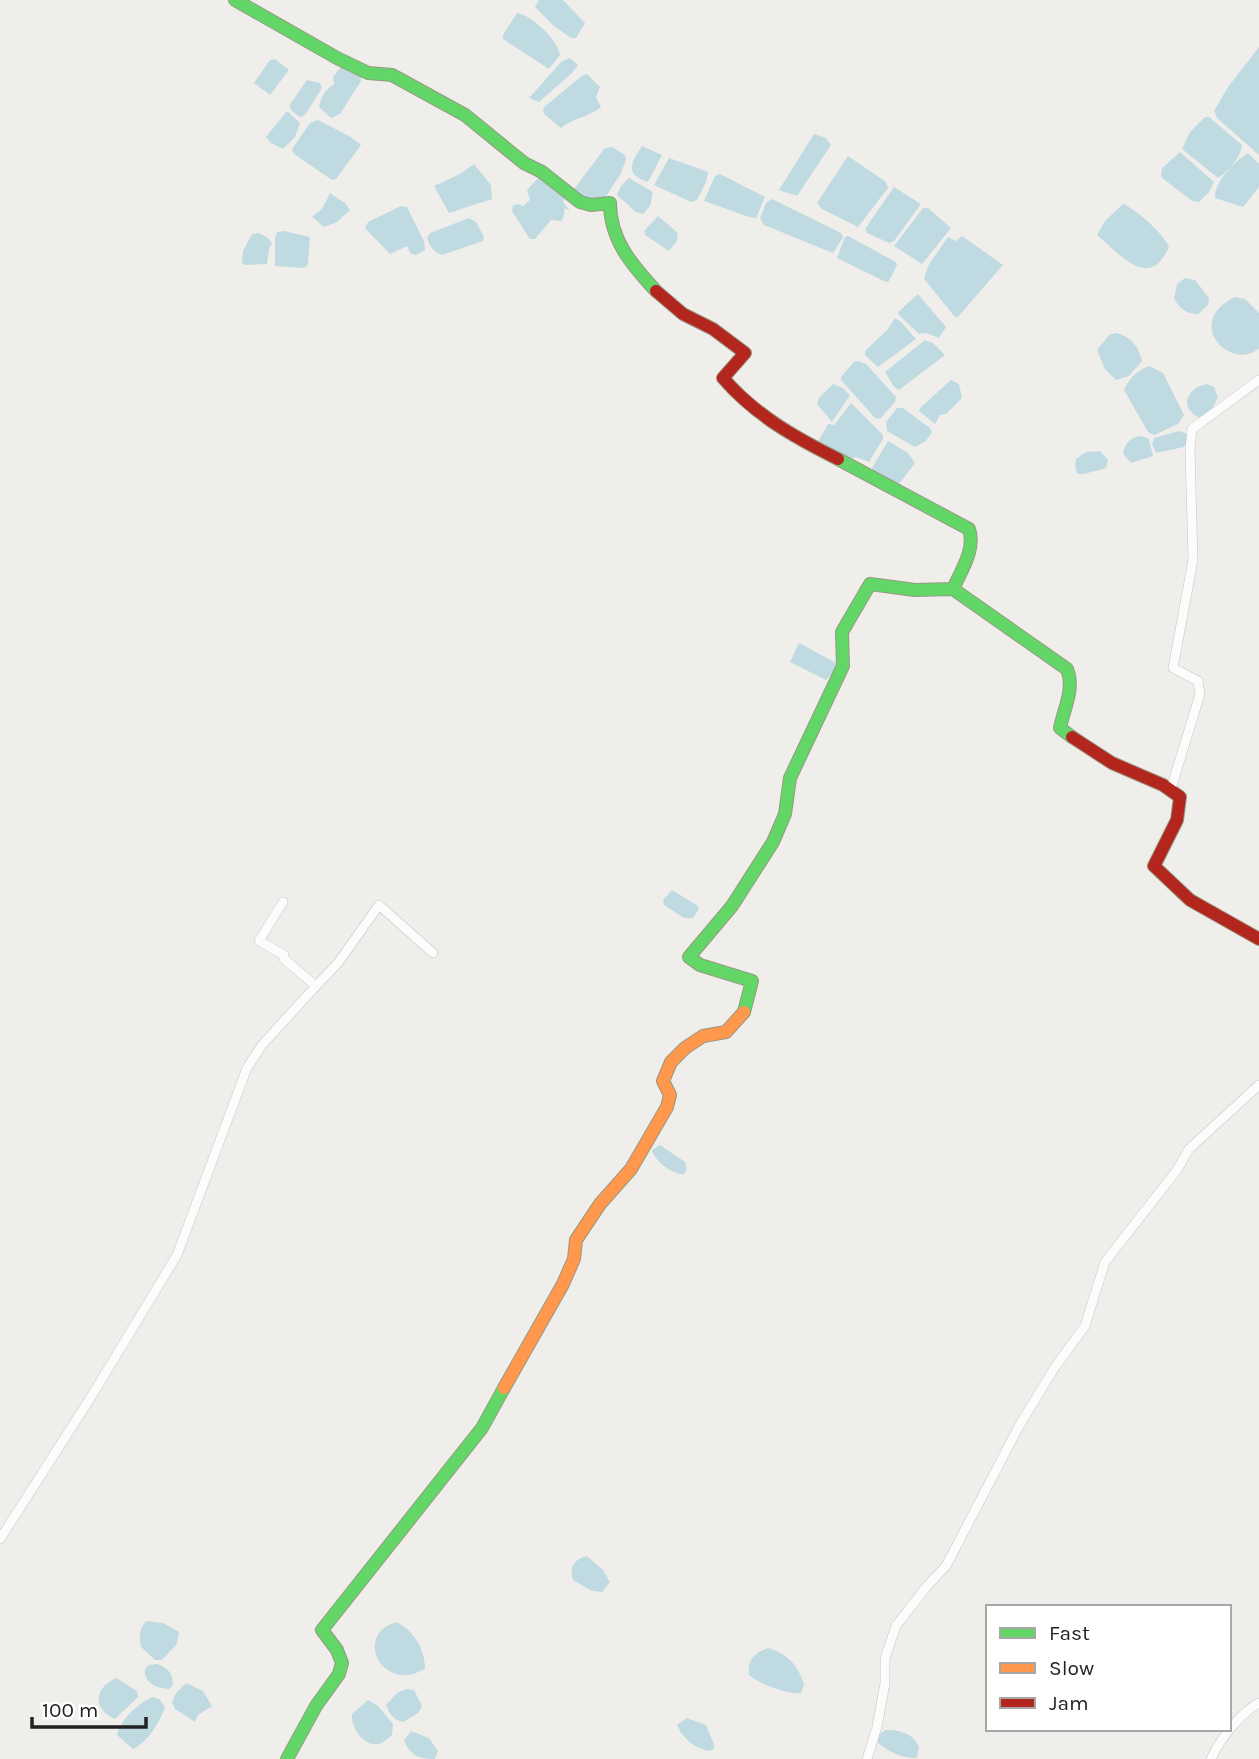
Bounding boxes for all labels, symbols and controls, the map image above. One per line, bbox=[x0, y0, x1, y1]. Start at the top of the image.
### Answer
legend bbox=[986, 1605, 1231, 1731]
text: Fast bbox=[1049, 1621, 1090, 1645]
text: Slow bbox=[1049, 1656, 1094, 1680]
scale bar bbox=[32, 1686, 145, 1730]
text: Jam bbox=[1049, 1691, 1089, 1715]
text: 100 m bbox=[42, 1698, 99, 1722]

